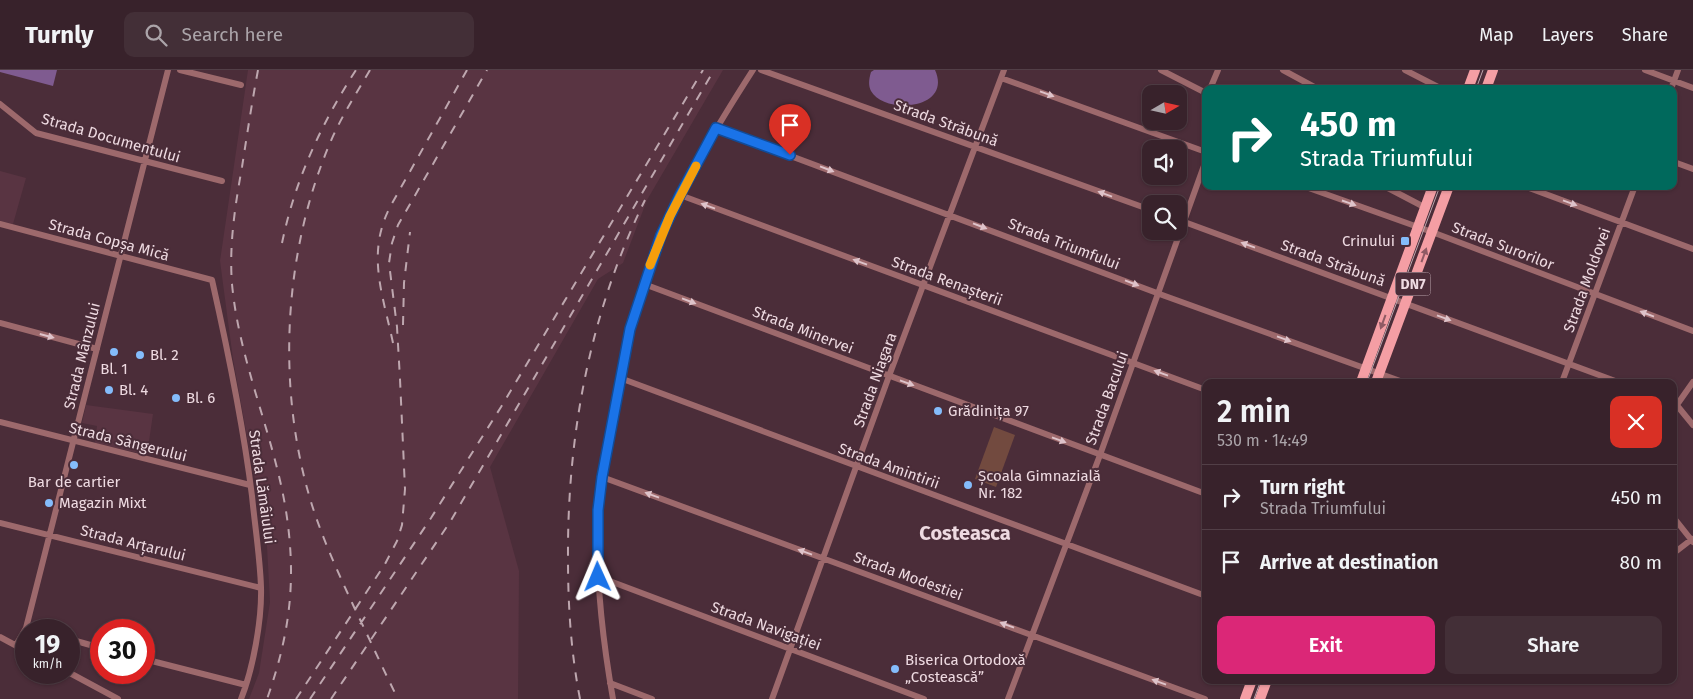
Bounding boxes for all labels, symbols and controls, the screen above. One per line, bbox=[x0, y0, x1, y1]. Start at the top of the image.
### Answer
search box bbox=[124, 12, 474, 57]
text: Turnly bbox=[25, 21, 94, 49]
icon: search bbox=[142, 21, 170, 49]
text: Search here bbox=[182, 23, 283, 46]
text: Map bbox=[1479, 24, 1514, 46]
text: Layers bbox=[1542, 24, 1594, 46]
text: Share bbox=[1622, 24, 1668, 46]
north arrow bbox=[1142, 85, 1188, 130]
map controls bbox=[1142, 85, 1187, 240]
one-way arrow bbox=[1040, 90, 1055, 98]
street label: Strada Străbună bbox=[891, 96, 1001, 150]
text: 450 m bbox=[1300, 103, 1397, 145]
pin bbox=[769, 104, 811, 155]
icon: right bbox=[1217, 105, 1282, 170]
street label: Strada Documentului bbox=[39, 110, 183, 166]
icon: arrive bbox=[776, 111, 804, 139]
button: sound bbox=[1142, 140, 1187, 185]
text: Strada Triumfului bbox=[1300, 145, 1473, 172]
one-way arrow bbox=[820, 166, 835, 173]
one-way arrow bbox=[1098, 190, 1113, 197]
button: search bbox=[1142, 195, 1187, 240]
one-way arrow bbox=[1342, 199, 1357, 207]
one-way arrow bbox=[1563, 199, 1578, 207]
one-way arrow bbox=[701, 201, 715, 209]
street label: Strada Triumfului bbox=[1006, 214, 1122, 274]
street label: Strada Copșa Mică bbox=[47, 215, 171, 266]
street label: Strada Surorilor bbox=[1449, 218, 1557, 274]
one-way arrow bbox=[972, 223, 987, 230]
street label: Strada Moldovei bbox=[1560, 225, 1614, 335]
place label: Crinului bbox=[1342, 232, 1395, 250]
marker: Crinului bbox=[1399, 235, 1411, 247]
street label: Strada Străbună bbox=[1278, 236, 1388, 290]
one-way arrow bbox=[1240, 241, 1255, 249]
one-way arrow bbox=[1420, 247, 1428, 262]
street label: Strada Renașterii bbox=[889, 253, 1005, 310]
one-way arrow bbox=[853, 258, 868, 265]
road number: DN7 bbox=[1396, 272, 1430, 295]
one-way arrow bbox=[1125, 279, 1140, 287]
one-way arrow bbox=[682, 297, 697, 305]
street label: Strada Mânzului bbox=[60, 301, 104, 411]
street label: Strada Minervei bbox=[750, 303, 856, 357]
one-way arrow bbox=[1640, 310, 1655, 317]
one-way arrow bbox=[1379, 315, 1387, 330]
one-way arrow bbox=[1436, 315, 1451, 322]
street label: Strada Niagara bbox=[849, 330, 901, 430]
one-way arrow bbox=[40, 332, 55, 340]
one-way arrow bbox=[1277, 336, 1292, 343]
marker: Bl. 1 bbox=[108, 346, 120, 358]
place label: Bl. 2 bbox=[150, 346, 179, 364]
marker: Bl. 2 bbox=[134, 349, 146, 361]
street label: Strada Bacului bbox=[1082, 349, 1132, 447]
place label: Bl. 1 bbox=[100, 360, 128, 378]
one-way arrow bbox=[1153, 369, 1168, 376]
one-way arrow bbox=[900, 379, 915, 387]
place label: Bl. 4 bbox=[119, 381, 148, 399]
marker: Bl. 4 bbox=[103, 384, 115, 396]
place label: Bl. 6 bbox=[186, 389, 215, 407]
marker: Bl. 6 bbox=[170, 392, 182, 404]
text: 2 min bbox=[1217, 394, 1291, 430]
button: close bbox=[1610, 396, 1662, 448]
place label: Grădinița 97 bbox=[948, 402, 1029, 421]
marker: Grădinița 97 bbox=[932, 405, 944, 417]
street label: Strada Sângerului bbox=[67, 419, 189, 465]
street label: Strada Lămâiului bbox=[245, 429, 279, 545]
text: 530 m · 14:49 bbox=[1217, 431, 1308, 450]
one-way arrow bbox=[1052, 436, 1067, 444]
street label: Strada Amintirii bbox=[836, 439, 942, 493]
marker: Bar de cartier bbox=[68, 459, 80, 471]
place label: Școala Gimnazială Nr. 182 bbox=[978, 467, 1101, 502]
place label: Bar de cartier bbox=[28, 473, 121, 491]
text: Turn right bbox=[1260, 476, 1345, 499]
marker: Școala Gimnazială Nr. 182 bbox=[962, 479, 974, 491]
icon: right bbox=[1217, 483, 1245, 511]
text: 450 m bbox=[1611, 486, 1662, 509]
one-way arrow bbox=[645, 491, 660, 498]
place label: Magazin Mixt bbox=[59, 494, 147, 512]
marker: Magazin Mixt bbox=[43, 497, 55, 509]
text: Strada Triumfului bbox=[1260, 499, 1386, 518]
street label: Strada Arțarului bbox=[78, 521, 188, 566]
district label: Costeasca bbox=[919, 521, 1011, 545]
one-way arrow bbox=[797, 548, 812, 556]
street label: Strada Modestiei bbox=[851, 548, 965, 604]
icon: arrive bbox=[1217, 548, 1245, 576]
position arrow bbox=[571, 550, 623, 602]
text: Arrive at destination bbox=[1260, 551, 1439, 574]
text: 80 m bbox=[1620, 551, 1662, 574]
street label: Strada Navigației bbox=[708, 598, 823, 655]
button: Exit bbox=[1217, 616, 1435, 674]
button: Share bbox=[1445, 616, 1662, 674]
speed limit sign: 30 bbox=[90, 619, 155, 684]
one-way arrow bbox=[999, 621, 1014, 629]
text: 19 bbox=[35, 630, 60, 660]
place label: Biserica Ortodoxă „Costească” bbox=[905, 651, 1026, 686]
text: km/h bbox=[33, 657, 62, 671]
marker: Biserica Ortodoxă „Costească” bbox=[889, 663, 901, 675]
one-way arrow bbox=[1151, 678, 1166, 686]

